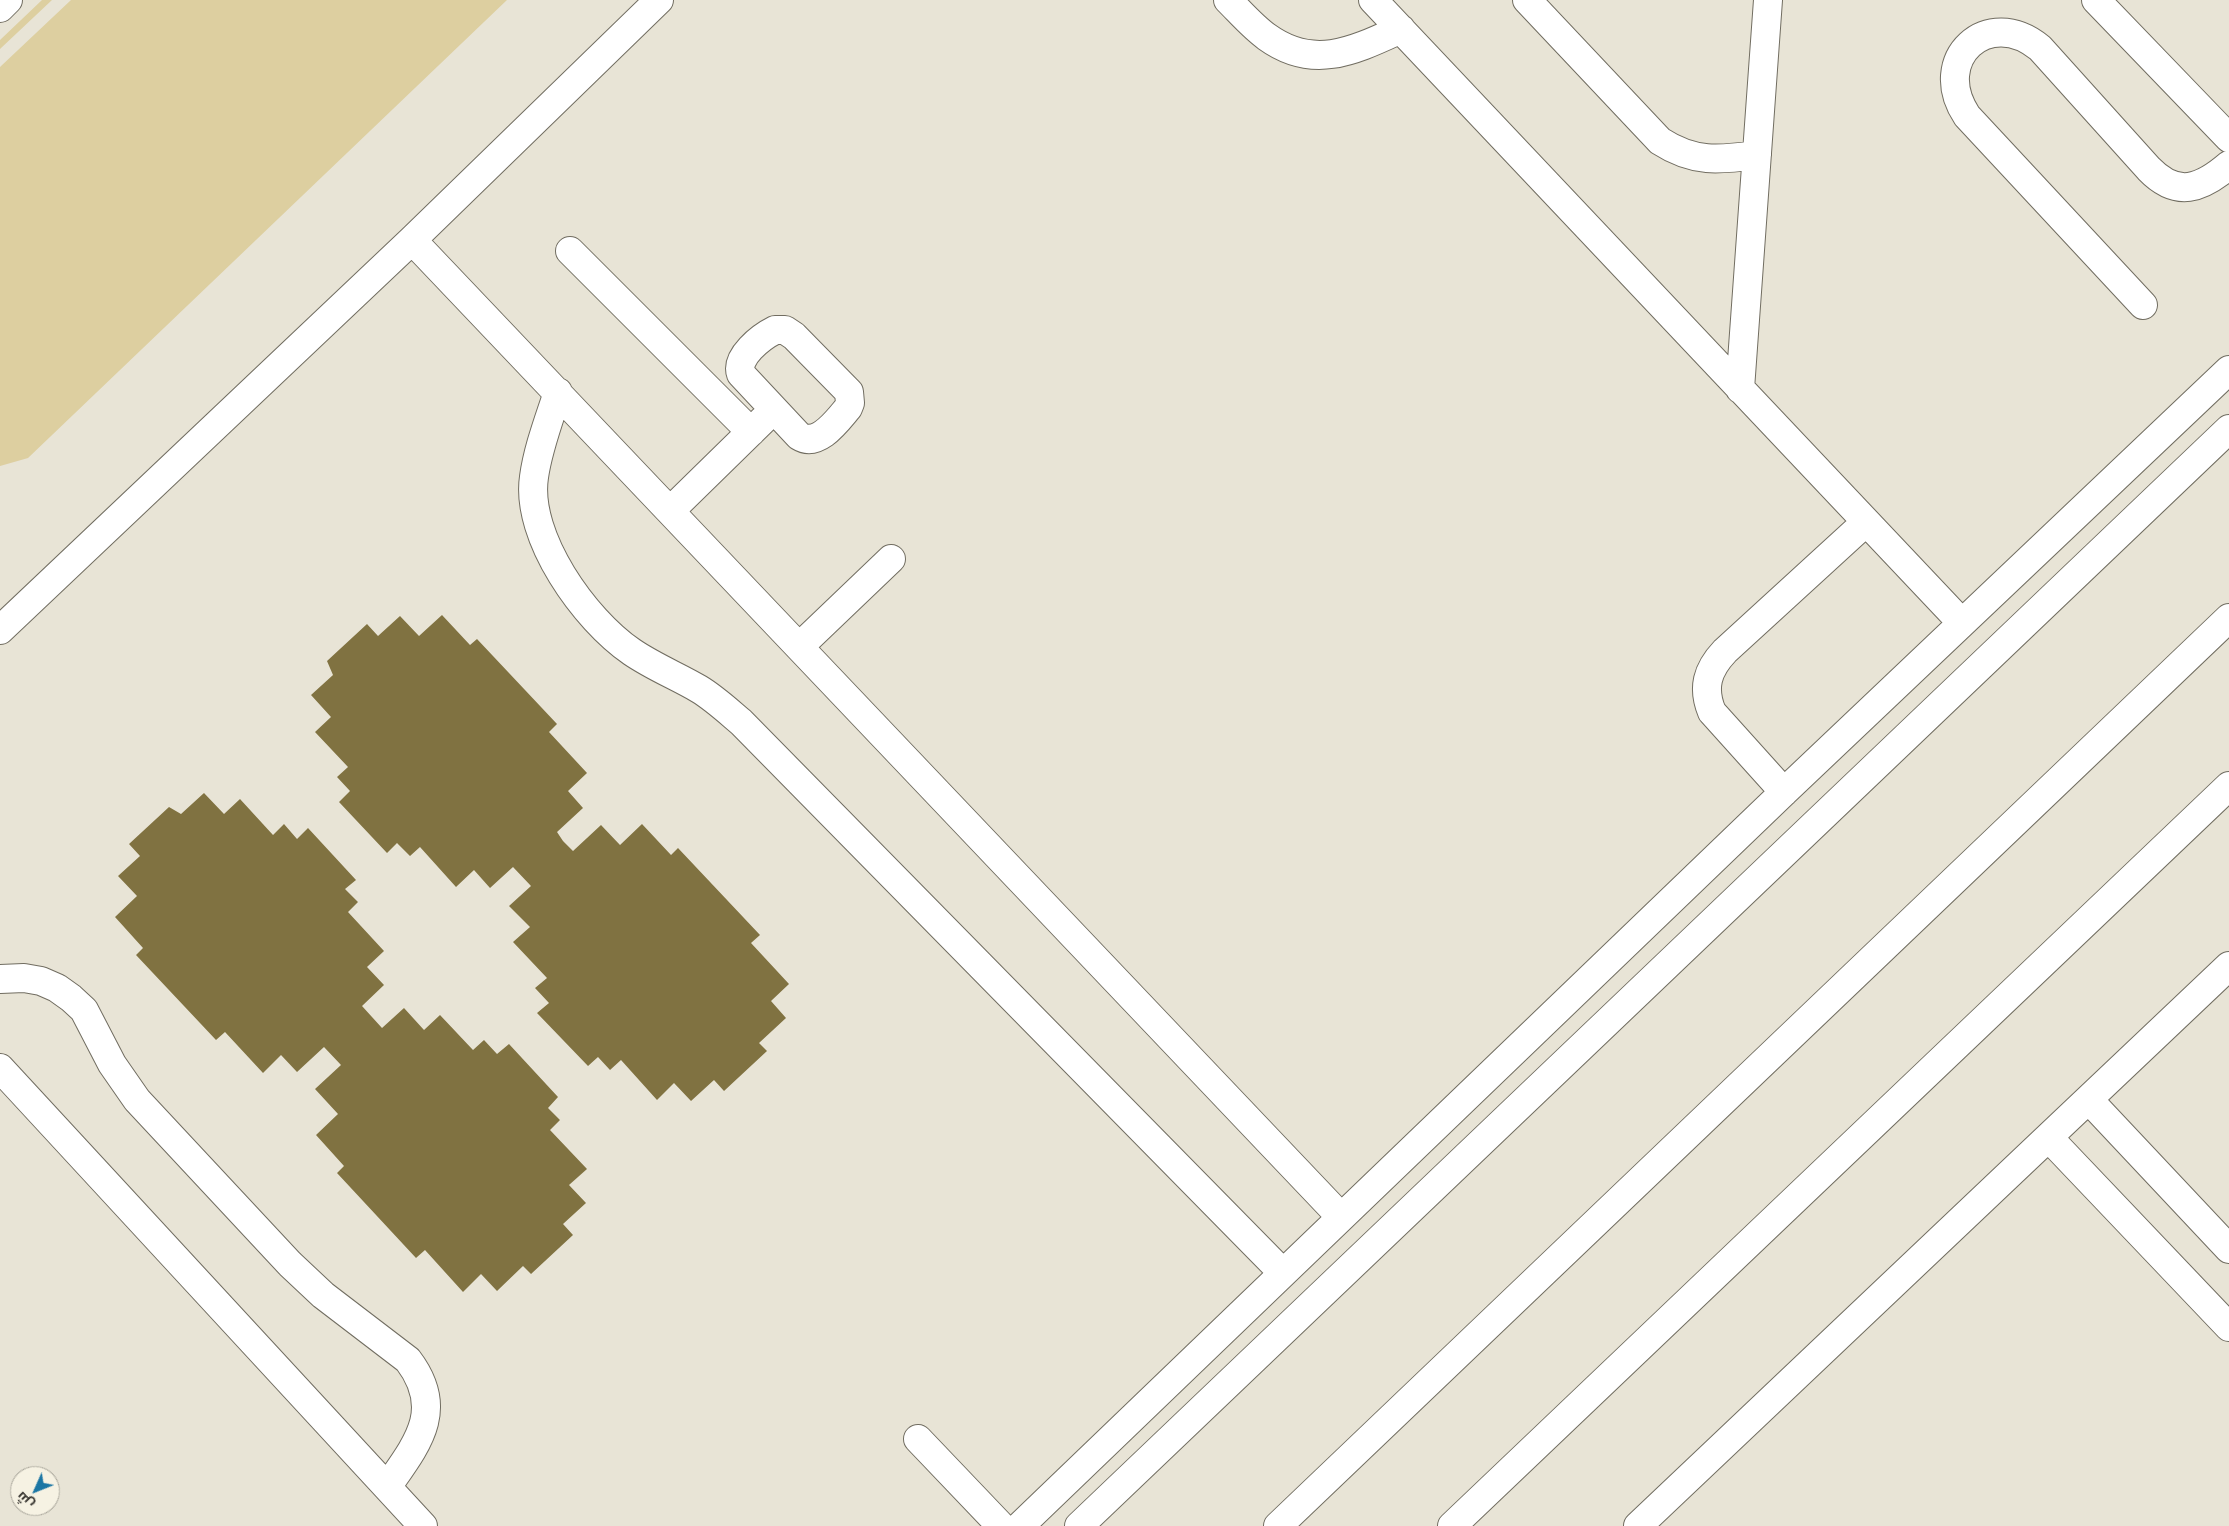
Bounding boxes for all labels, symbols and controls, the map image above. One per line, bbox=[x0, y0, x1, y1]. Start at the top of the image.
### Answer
north arrow bbox=[10, 1466, 60, 1516]
text: ش bbox=[12, 1488, 38, 1513]

